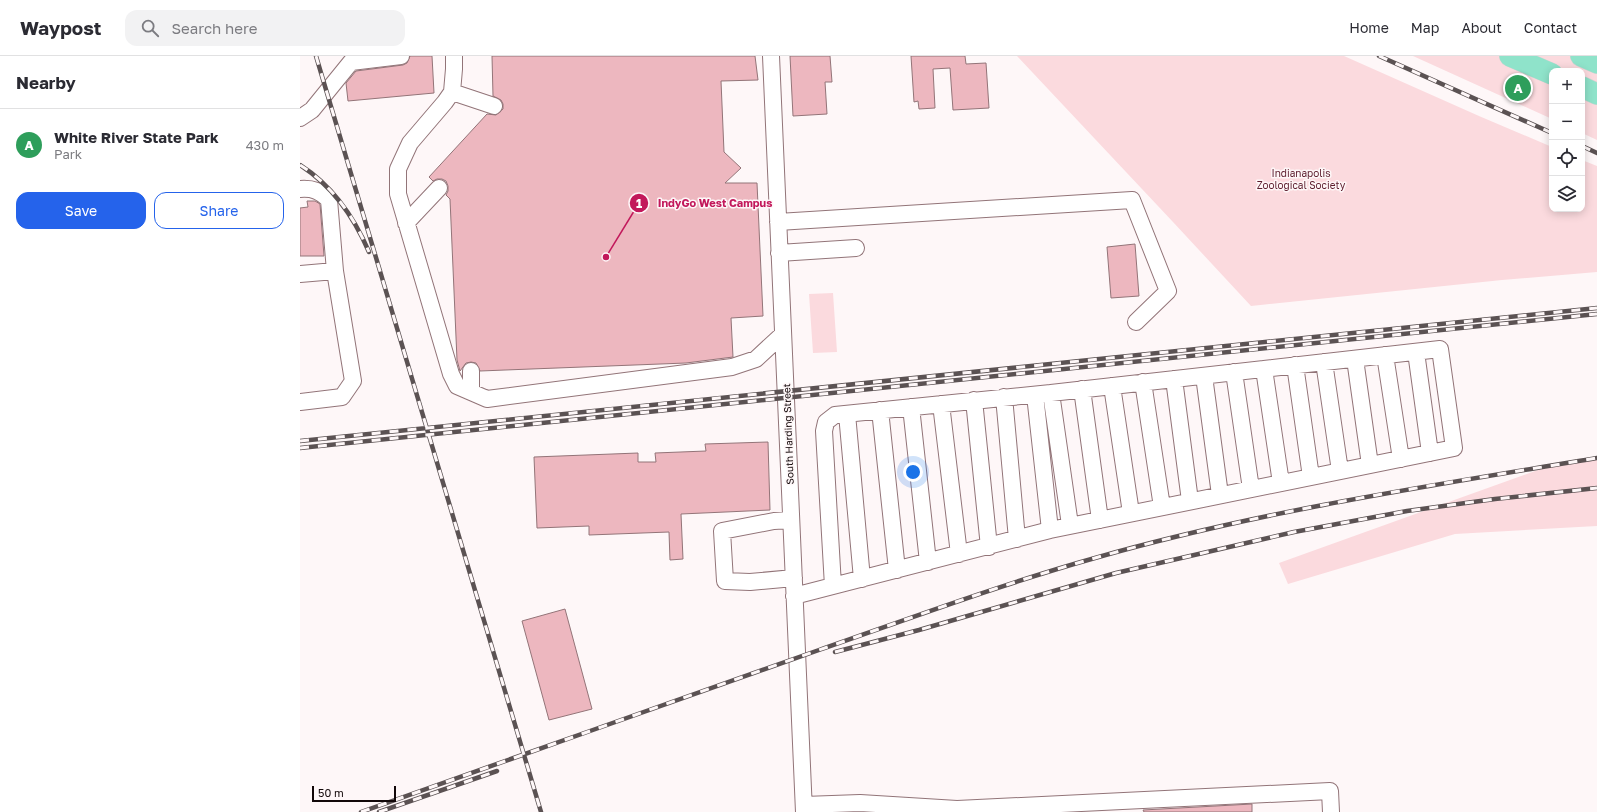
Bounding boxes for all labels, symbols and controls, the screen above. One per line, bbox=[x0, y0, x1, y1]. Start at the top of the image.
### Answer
search box bbox=[125, 10, 405, 46]
text: Waypost bbox=[20, 16, 101, 39]
icon: search bbox=[139, 17, 161, 39]
text: Search here bbox=[171, 19, 257, 37]
text: Home bbox=[1349, 19, 1389, 36]
text: Map bbox=[1411, 19, 1439, 36]
text: About bbox=[1461, 19, 1502, 36]
text: Contact bbox=[1524, 19, 1577, 36]
map controls bbox=[1549, 68, 1585, 212]
button: + bbox=[1549, 68, 1585, 104]
text: Nearby bbox=[16, 72, 76, 93]
pin: A bbox=[1505, 73, 1531, 103]
button: − bbox=[1549, 104, 1585, 140]
text: White River State Park bbox=[54, 128, 219, 146]
text: A bbox=[24, 137, 34, 153]
text: 430 m bbox=[246, 137, 284, 153]
button: locate bbox=[1549, 140, 1585, 176]
text: Park bbox=[54, 146, 82, 162]
park label: Indianapolis Zoological Society bbox=[1257, 167, 1346, 191]
button: layers bbox=[1549, 176, 1585, 212]
button: Save bbox=[16, 192, 146, 229]
button: Share bbox=[154, 192, 284, 229]
callout: IndyGo West Campus bbox=[629, 192, 780, 215]
text: 1 bbox=[636, 196, 642, 211]
text: IndyGo West Campus bbox=[658, 196, 772, 209]
street label: South Harding Street bbox=[780, 383, 796, 485]
your location bbox=[903, 462, 923, 482]
scale bar bbox=[312, 784, 396, 803]
text: 50 m bbox=[318, 786, 344, 799]

